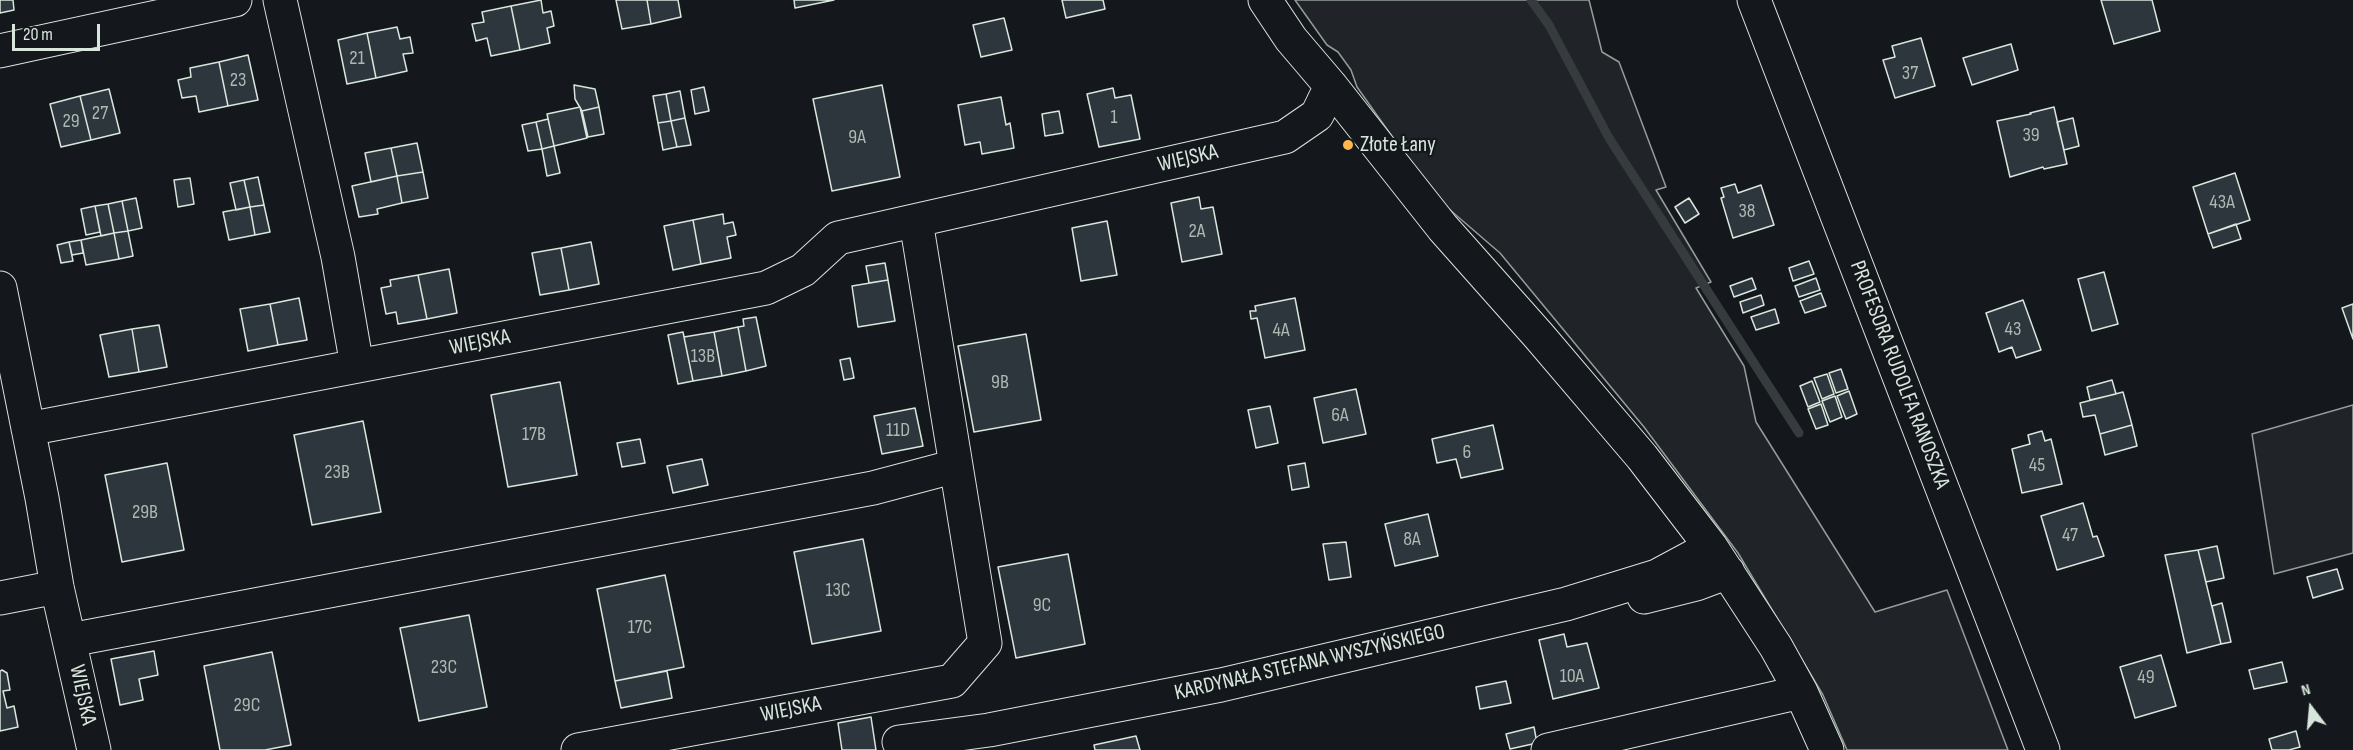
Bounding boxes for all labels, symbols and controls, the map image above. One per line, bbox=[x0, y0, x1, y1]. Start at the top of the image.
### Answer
scale bar bbox=[15, 12, 104, 50]
text: 20 m bbox=[23, 24, 53, 45]
house number: 21 bbox=[349, 47, 365, 71]
house number: 37 bbox=[1902, 62, 1918, 86]
house number: 23 bbox=[230, 69, 246, 93]
house number: 27 bbox=[92, 102, 108, 126]
house number: 1 bbox=[1111, 106, 1117, 130]
house number: 29 bbox=[62, 110, 80, 134]
house number: 39 bbox=[2022, 124, 2040, 148]
house number: 9A bbox=[848, 126, 866, 150]
place label: Złote Łany bbox=[1360, 132, 1436, 158]
marker: Złote Łany bbox=[1341, 138, 1355, 152]
street label: WIEJSKA bbox=[1155, 139, 1221, 179]
house number: 43A bbox=[2209, 191, 2235, 215]
house number: 38 bbox=[1738, 200, 1756, 224]
house number: 2A bbox=[1189, 220, 1205, 244]
street label: PROFESORA RUDOLFA RANOSZKA bbox=[1843, 257, 1955, 493]
house number: 43 bbox=[2005, 318, 2021, 342]
house number: 4A bbox=[1273, 319, 1289, 343]
street label: WIEJSKA bbox=[447, 324, 513, 362]
house number: 13B bbox=[691, 345, 715, 369]
house number: 9B bbox=[991, 371, 1009, 395]
house number: 6A bbox=[1331, 404, 1349, 428]
house number: 11D bbox=[886, 419, 910, 443]
house number: 17B bbox=[522, 423, 546, 447]
house number: 6 bbox=[1463, 441, 1471, 465]
house number: 45 bbox=[2029, 454, 2045, 478]
house number: 23B bbox=[324, 461, 350, 485]
house number: 29B bbox=[132, 501, 158, 525]
house number: 47 bbox=[2062, 524, 2078, 548]
house number: 8A bbox=[1403, 528, 1421, 552]
house number: 13C bbox=[825, 579, 851, 603]
house number: 9C bbox=[1033, 594, 1051, 618]
house number: 17C bbox=[628, 616, 652, 640]
street label: KARDYNAŁA STEFANA WYSZYŃSKIEGO bbox=[1172, 619, 1448, 707]
house number: 23C bbox=[431, 656, 457, 680]
street label: WIEJSKA bbox=[63, 662, 101, 728]
house number: 10A bbox=[1560, 665, 1584, 689]
house number: 49 bbox=[2137, 666, 2155, 690]
north arrow bbox=[2281, 678, 2341, 738]
text: N bbox=[2299, 680, 2313, 701]
street label: WIEJSKA bbox=[758, 691, 824, 729]
house number: 29C bbox=[234, 694, 260, 718]

